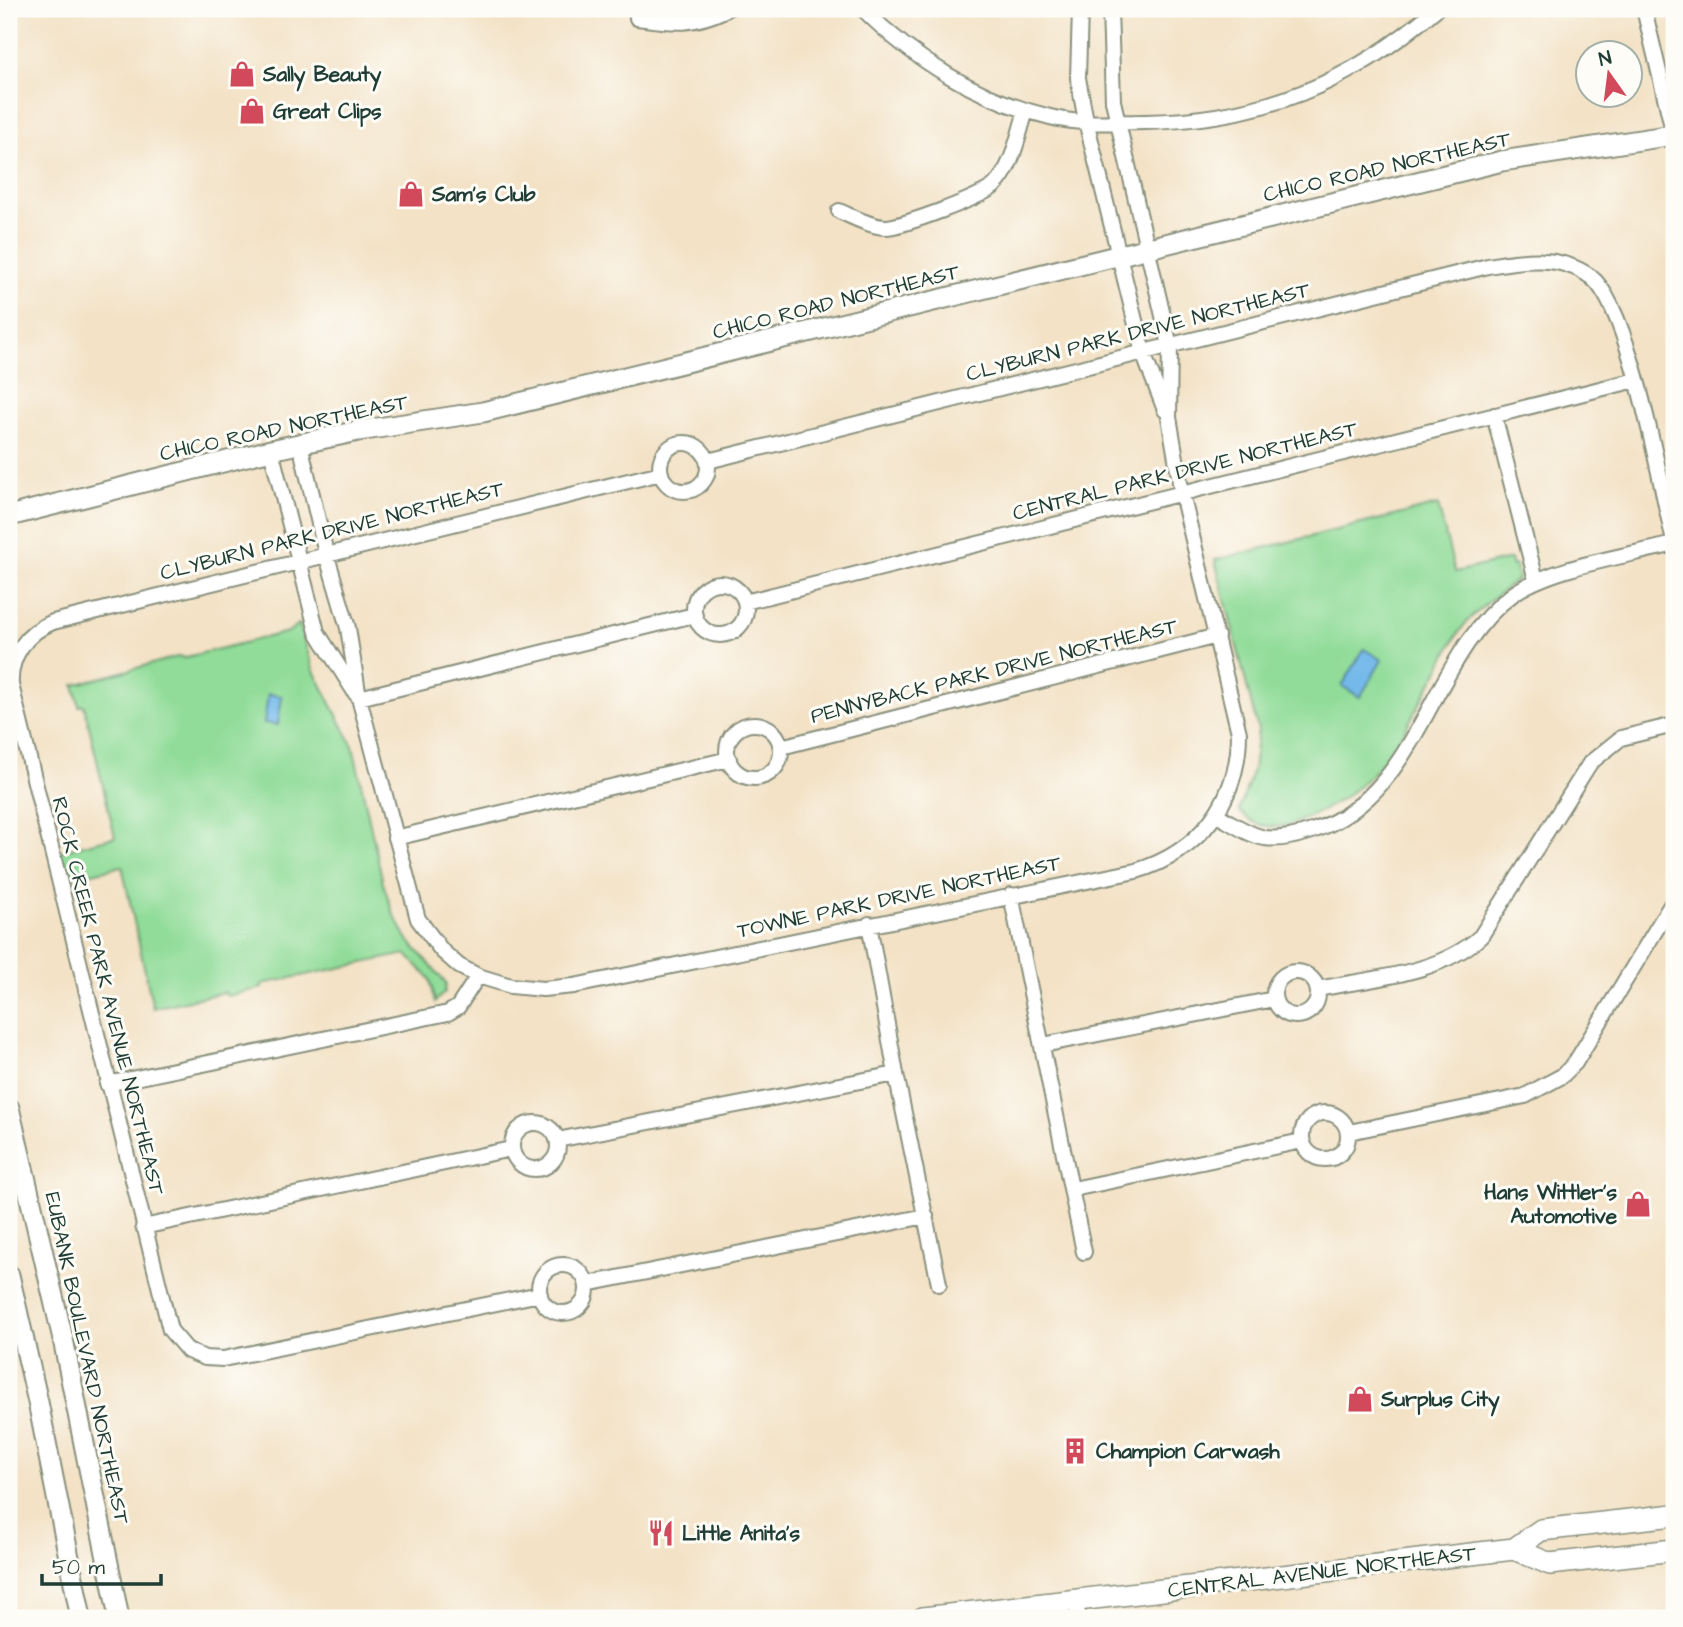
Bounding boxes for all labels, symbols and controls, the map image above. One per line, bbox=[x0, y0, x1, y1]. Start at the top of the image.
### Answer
north arrow bbox=[1574, 38, 1644, 108]
text: N bbox=[1596, 44, 1614, 74]
shop icon: Sally Beauty bbox=[227, 59, 257, 89]
place label: Sally Beauty bbox=[262, 60, 382, 92]
shop icon: Great Clips bbox=[237, 96, 267, 126]
place label: Great Clips bbox=[273, 97, 382, 127]
street label: CHICO ROAD NORTHEAST bbox=[1260, 124, 1514, 210]
shop icon: Sam's Club bbox=[396, 179, 426, 209]
place label: Sam's Club bbox=[431, 180, 536, 209]
street label: CHICO ROAD NORTHEAST bbox=[710, 257, 963, 347]
street label: CLYBURN PARK DRIVE NORTHEAST bbox=[963, 275, 1314, 389]
street label: CHICO ROAD NORTHEAST bbox=[157, 387, 412, 468]
street label: CENTRAL PARK DRIVE NORTHEAST bbox=[1010, 414, 1361, 528]
street label: CLYBURN PARK DRIVE NORTHEAST bbox=[157, 474, 508, 588]
street label: PENNYBACK PARK DRIVE NORTHEAST bbox=[808, 611, 1181, 731]
street label: ROCK CREEK PARK AVENUE NORTHEAST bbox=[44, 794, 172, 1199]
street label: TOWNE PARK DRIVE NORTHEAST bbox=[735, 848, 1064, 945]
place label: Hans Wittler's Automotive bbox=[1484, 1178, 1618, 1231]
street label: EUBANK BOULEVARD NORTHEAST bbox=[38, 1189, 137, 1528]
shop icon: Hans Wittler's Automotive bbox=[1623, 1189, 1653, 1219]
shop icon: Surplus City bbox=[1345, 1384, 1375, 1414]
place label: Surplus City bbox=[1380, 1385, 1500, 1417]
building icon: Champion Carwash bbox=[1060, 1436, 1090, 1466]
place label: Champion Carwash bbox=[1096, 1437, 1280, 1467]
restaurant icon: Little Anita's bbox=[646, 1518, 676, 1548]
place label: Little Anita's bbox=[682, 1519, 800, 1548]
street label: CENTRAL AVENUE NORTHEAST bbox=[1166, 1539, 1479, 1605]
scale bar bbox=[42, 1543, 161, 1587]
text: 50 m bbox=[52, 1553, 106, 1582]

